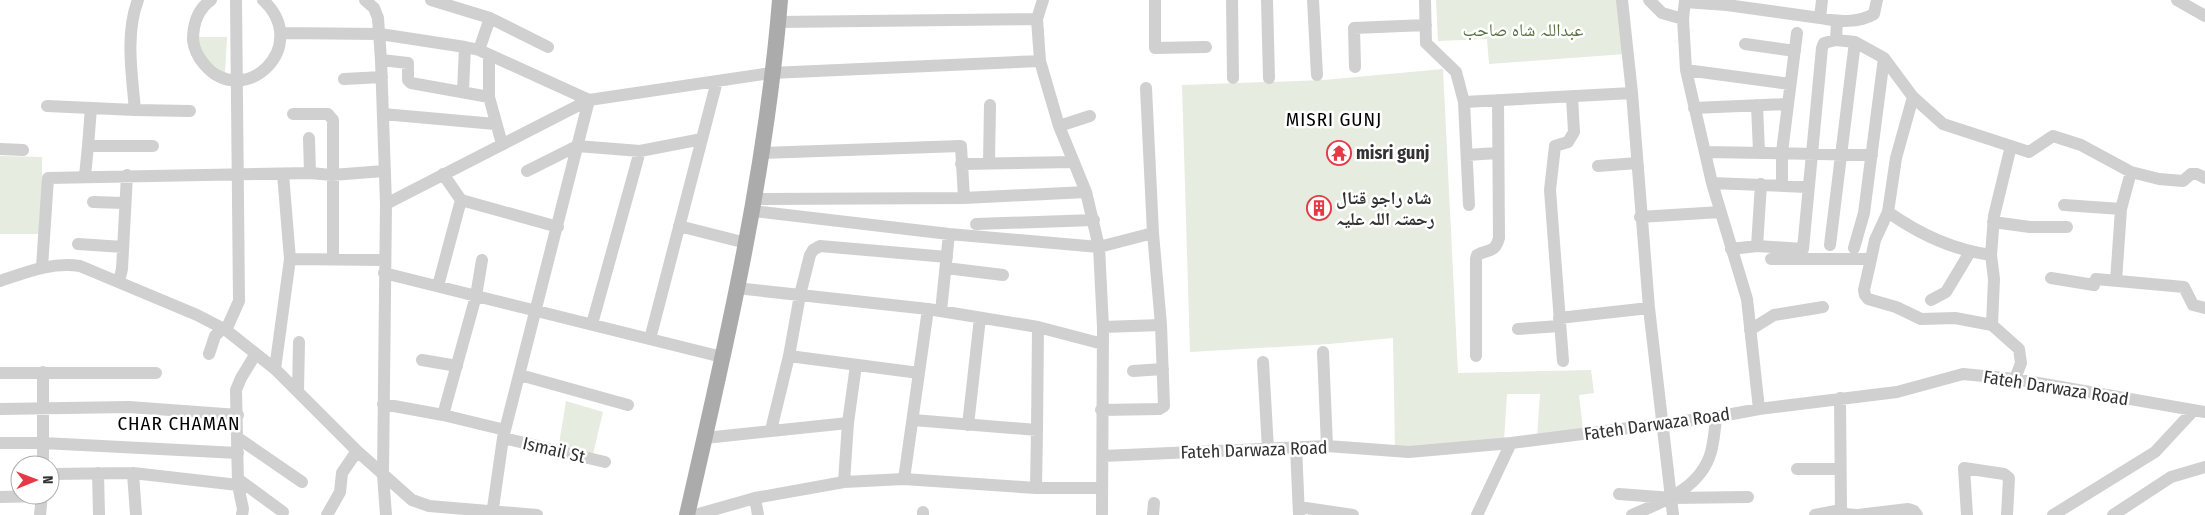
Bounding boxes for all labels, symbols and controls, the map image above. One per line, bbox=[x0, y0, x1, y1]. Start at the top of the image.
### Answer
park label: عبداللہ شاہ صاحب bbox=[1463, 19, 1583, 41]
district label: MISRI GUNJ bbox=[1286, 108, 1382, 131]
temple icon: misri gunj bbox=[1326, 140, 1352, 166]
place label: misri gunj bbox=[1356, 142, 1429, 164]
place label: شاہ راجو قتال رحمتہ اللہ علیہ bbox=[1336, 187, 1435, 230]
building icon: شاہ راجو قتال رحمتہ اللہ علیہ bbox=[1306, 195, 1332, 221]
street label: Fateh Darwaza Road bbox=[1982, 366, 2130, 410]
street label: Fateh Darwaza Road bbox=[1583, 403, 1731, 445]
district label: CHAR CHAMAN bbox=[117, 412, 241, 435]
street label: Ismail St bbox=[521, 432, 587, 468]
street label: Fateh Darwaza Road bbox=[1180, 436, 1328, 464]
north arrow bbox=[10, 455, 60, 505]
text: N bbox=[39, 475, 56, 484]

